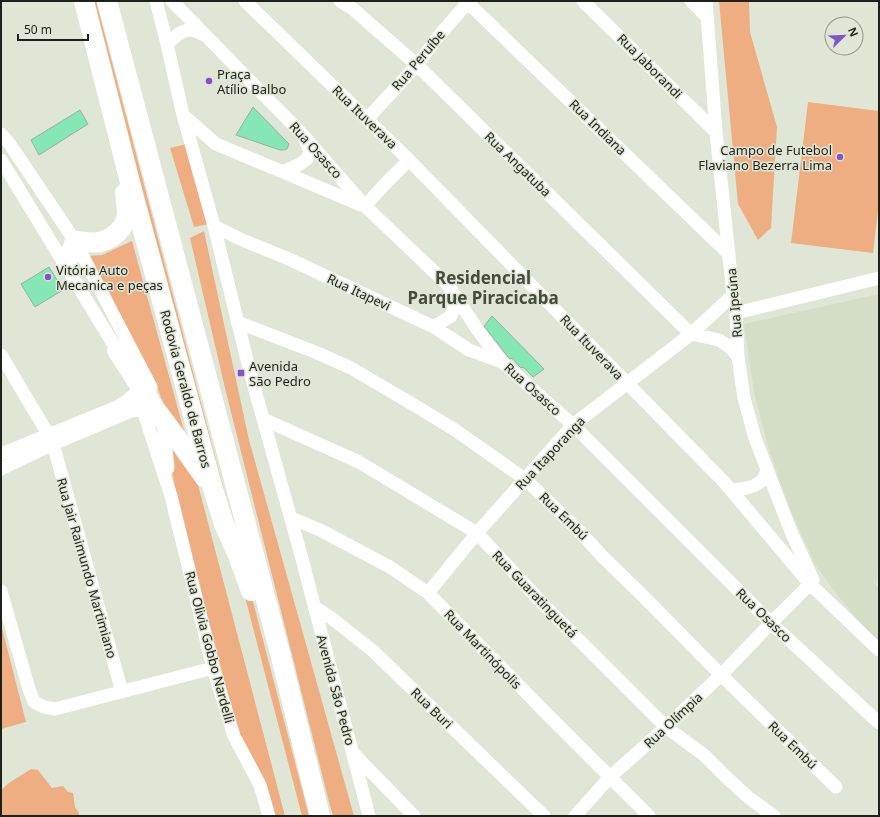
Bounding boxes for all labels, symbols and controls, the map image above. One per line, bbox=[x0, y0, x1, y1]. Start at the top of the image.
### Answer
scale bar bbox=[18, 16, 88, 42]
north arrow bbox=[824, 16, 864, 56]
text: 50 m bbox=[24, 21, 52, 38]
text: N bbox=[845, 25, 862, 39]
street label: Rua Peruíbe bbox=[387, 26, 449, 94]
street label: Rua Jaborandi bbox=[613, 29, 687, 103]
place label: Praça Atílio Balbo bbox=[217, 65, 286, 98]
marker: Praça Atílio Balbo bbox=[204, 76, 214, 86]
street label: Rua Ituverava bbox=[328, 81, 402, 153]
street label: Rua Indiana bbox=[565, 95, 631, 159]
street label: Rua Osasco bbox=[286, 118, 346, 182]
street label: Rua Angatuba bbox=[481, 128, 555, 200]
place label: Campo de Futebol Flaviano Bezerra Lima bbox=[698, 141, 832, 174]
marker: Campo de Futebol Flaviano Bezerra Lima bbox=[835, 152, 845, 162]
place label: Vitória Auto Mecanica e peças bbox=[56, 261, 163, 294]
district label: Residencial Parque Piracicaba bbox=[407, 266, 559, 309]
street label: Rua Ipeúna bbox=[722, 267, 746, 339]
street label: Rua Itapevi bbox=[324, 269, 394, 315]
marker: Vitória Auto Mecanica e peças bbox=[43, 272, 53, 282]
street label: Rodovia Geraldo de Barros bbox=[156, 308, 216, 470]
street label: Rua Ituverava bbox=[556, 310, 628, 384]
place label: Avenida São Pedro bbox=[249, 357, 311, 390]
street label: Rua Osasco bbox=[501, 359, 565, 419]
marker: Avenida São Pedro bbox=[236, 368, 246, 378]
street label: Rua Itaporanga bbox=[511, 412, 589, 494]
street label: Rua Jair Raimundo Martimiano bbox=[53, 476, 121, 661]
street label: Rua Embú bbox=[535, 488, 593, 544]
street label: Rua Guaratinguetá bbox=[488, 546, 582, 642]
street label: Rua Olivia Gobbo Nardelli bbox=[181, 569, 239, 725]
street label: Rua Osasco bbox=[732, 584, 796, 646]
street label: Rua Martinópolis bbox=[440, 605, 526, 693]
street label: Avenida São Pedro bbox=[313, 633, 359, 748]
street label: Rua Buri bbox=[407, 683, 457, 733]
street label: Rua Olímpia bbox=[640, 688, 706, 752]
street label: Rua Embú bbox=[764, 717, 822, 773]

